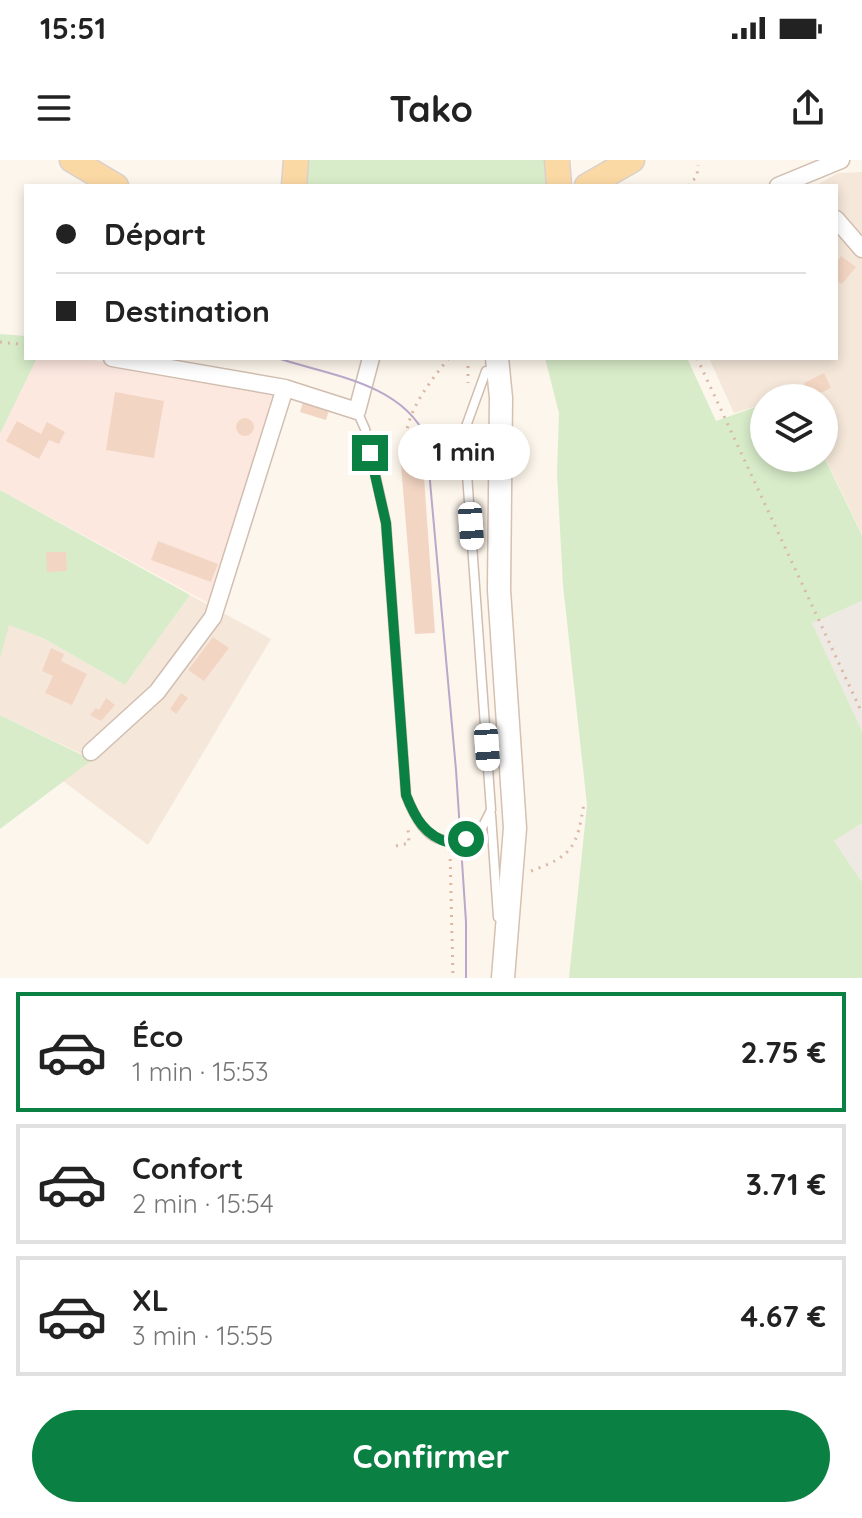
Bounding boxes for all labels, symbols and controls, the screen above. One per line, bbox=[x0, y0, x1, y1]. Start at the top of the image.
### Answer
text: 15:51 bbox=[40, 9, 106, 47]
icon: menu bbox=[32, 86, 76, 130]
text: Tako bbox=[389, 86, 473, 131]
icon: share bbox=[786, 86, 830, 130]
text: Départ bbox=[104, 215, 206, 253]
text: Destination bbox=[104, 292, 270, 330]
map controls bbox=[750, 384, 838, 472]
button: layers bbox=[750, 384, 838, 472]
callout: 1 min bbox=[398, 425, 530, 481]
route end bbox=[352, 435, 388, 471]
text: 1 min bbox=[433, 435, 496, 468]
car bbox=[457, 501, 485, 551]
car bbox=[473, 722, 501, 772]
route start bbox=[448, 821, 484, 857]
icon: car bbox=[36, 1016, 108, 1088]
text: Éco bbox=[132, 1017, 183, 1055]
text: 2.75 € bbox=[741, 1033, 826, 1071]
text: 1 min · 15:53 bbox=[132, 1055, 269, 1088]
icon: car bbox=[36, 1148, 108, 1220]
text: Confort bbox=[132, 1149, 244, 1187]
text: 3.71 € bbox=[746, 1165, 826, 1203]
text: 2 min · 15:54 bbox=[132, 1187, 274, 1220]
icon: car bbox=[36, 1280, 108, 1352]
text: XL bbox=[132, 1281, 169, 1319]
text: 4.67 € bbox=[741, 1297, 826, 1335]
text: 3 min · 15:55 bbox=[132, 1319, 273, 1352]
button: Confirmer bbox=[32, 1410, 830, 1502]

